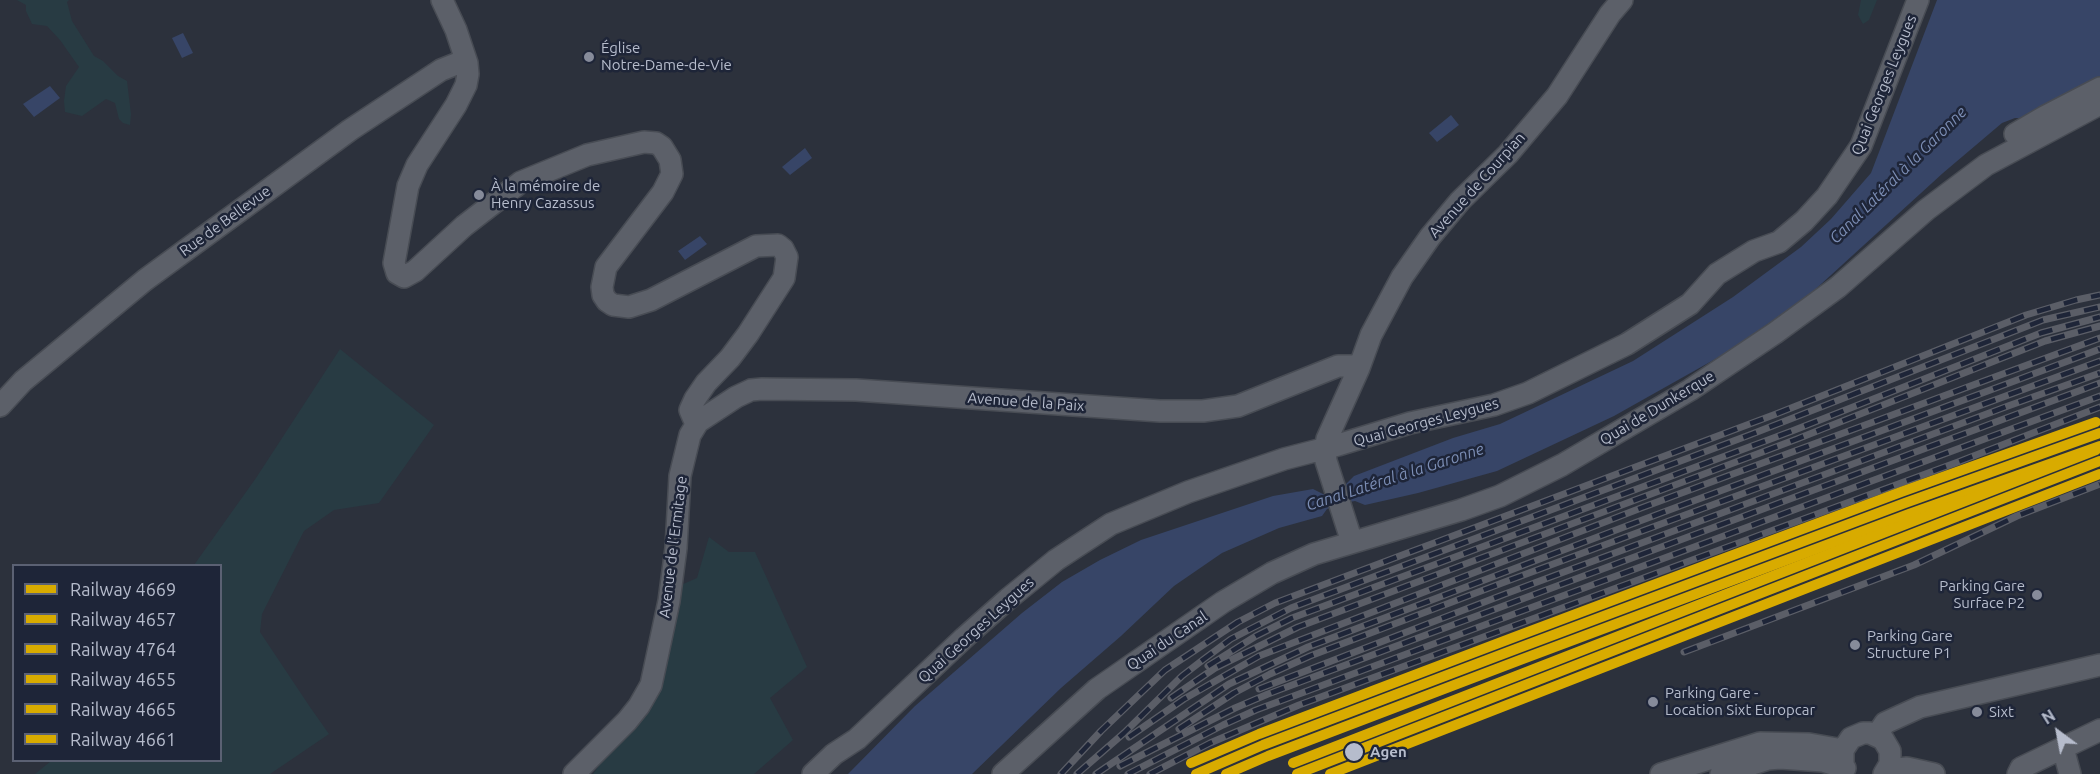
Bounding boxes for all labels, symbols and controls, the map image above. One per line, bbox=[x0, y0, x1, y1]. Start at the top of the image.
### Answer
street label: Quai Georges Leygues bbox=[1848, 12, 1920, 158]
place label: Église Notre-Dame-de-Vie bbox=[601, 39, 732, 74]
marker: Église Notre-Dame-de-Vie bbox=[582, 50, 596, 64]
water label: Canal Latéral à la Garonne bbox=[1825, 102, 1971, 248]
street label: Avenue de Courpian bbox=[1425, 129, 1529, 241]
place label: À la mémoire de Henry Cazassus bbox=[491, 177, 600, 212]
street label: Rue de Bellevue bbox=[176, 182, 274, 260]
marker: À la mémoire de Henry Cazassus bbox=[472, 188, 486, 202]
street label: Quai de Dunkerque bbox=[1597, 367, 1717, 449]
street label: Avenue de la Paix bbox=[967, 389, 1085, 415]
street label: Quai Georges Leygues bbox=[1351, 394, 1501, 450]
water label: Canal Latéral à la Garonne bbox=[1304, 439, 1486, 515]
street label: Avenue de l’Ermitage bbox=[655, 475, 691, 619]
legend bbox=[12, 564, 222, 762]
street label: Quai Georges Leygues bbox=[914, 573, 1038, 687]
place label: Parking Gare Surface P2 bbox=[1939, 577, 2025, 612]
text: Railway 4669 bbox=[70, 579, 176, 599]
marker: Parking Gare Surface P2 bbox=[2030, 588, 2044, 602]
street label: Quai du Canal bbox=[1123, 608, 1211, 674]
text: Railway 4657 bbox=[70, 609, 176, 629]
place label: Parking Gare Structure P1 bbox=[1867, 627, 1953, 662]
marker: Parking Gare Structure P1 bbox=[1848, 638, 1862, 652]
text: Railway 4764 bbox=[70, 639, 176, 659]
text: Railway 4655 bbox=[70, 669, 176, 689]
place label: Parking Gare - Location Sixt Europcar bbox=[1665, 684, 1815, 719]
marker: Parking Gare - Location Sixt Europcar bbox=[1646, 695, 1660, 709]
text: Railway 4665 bbox=[70, 699, 176, 719]
north arrow bbox=[2028, 702, 2088, 762]
place label: Sixt bbox=[1989, 703, 2014, 721]
marker: Sixt bbox=[1970, 705, 1984, 719]
text: N bbox=[2039, 706, 2058, 728]
text: Railway 4661 bbox=[70, 729, 176, 749]
marker: Agen bbox=[1343, 741, 1365, 763]
place label: Agen bbox=[1370, 743, 1407, 761]

